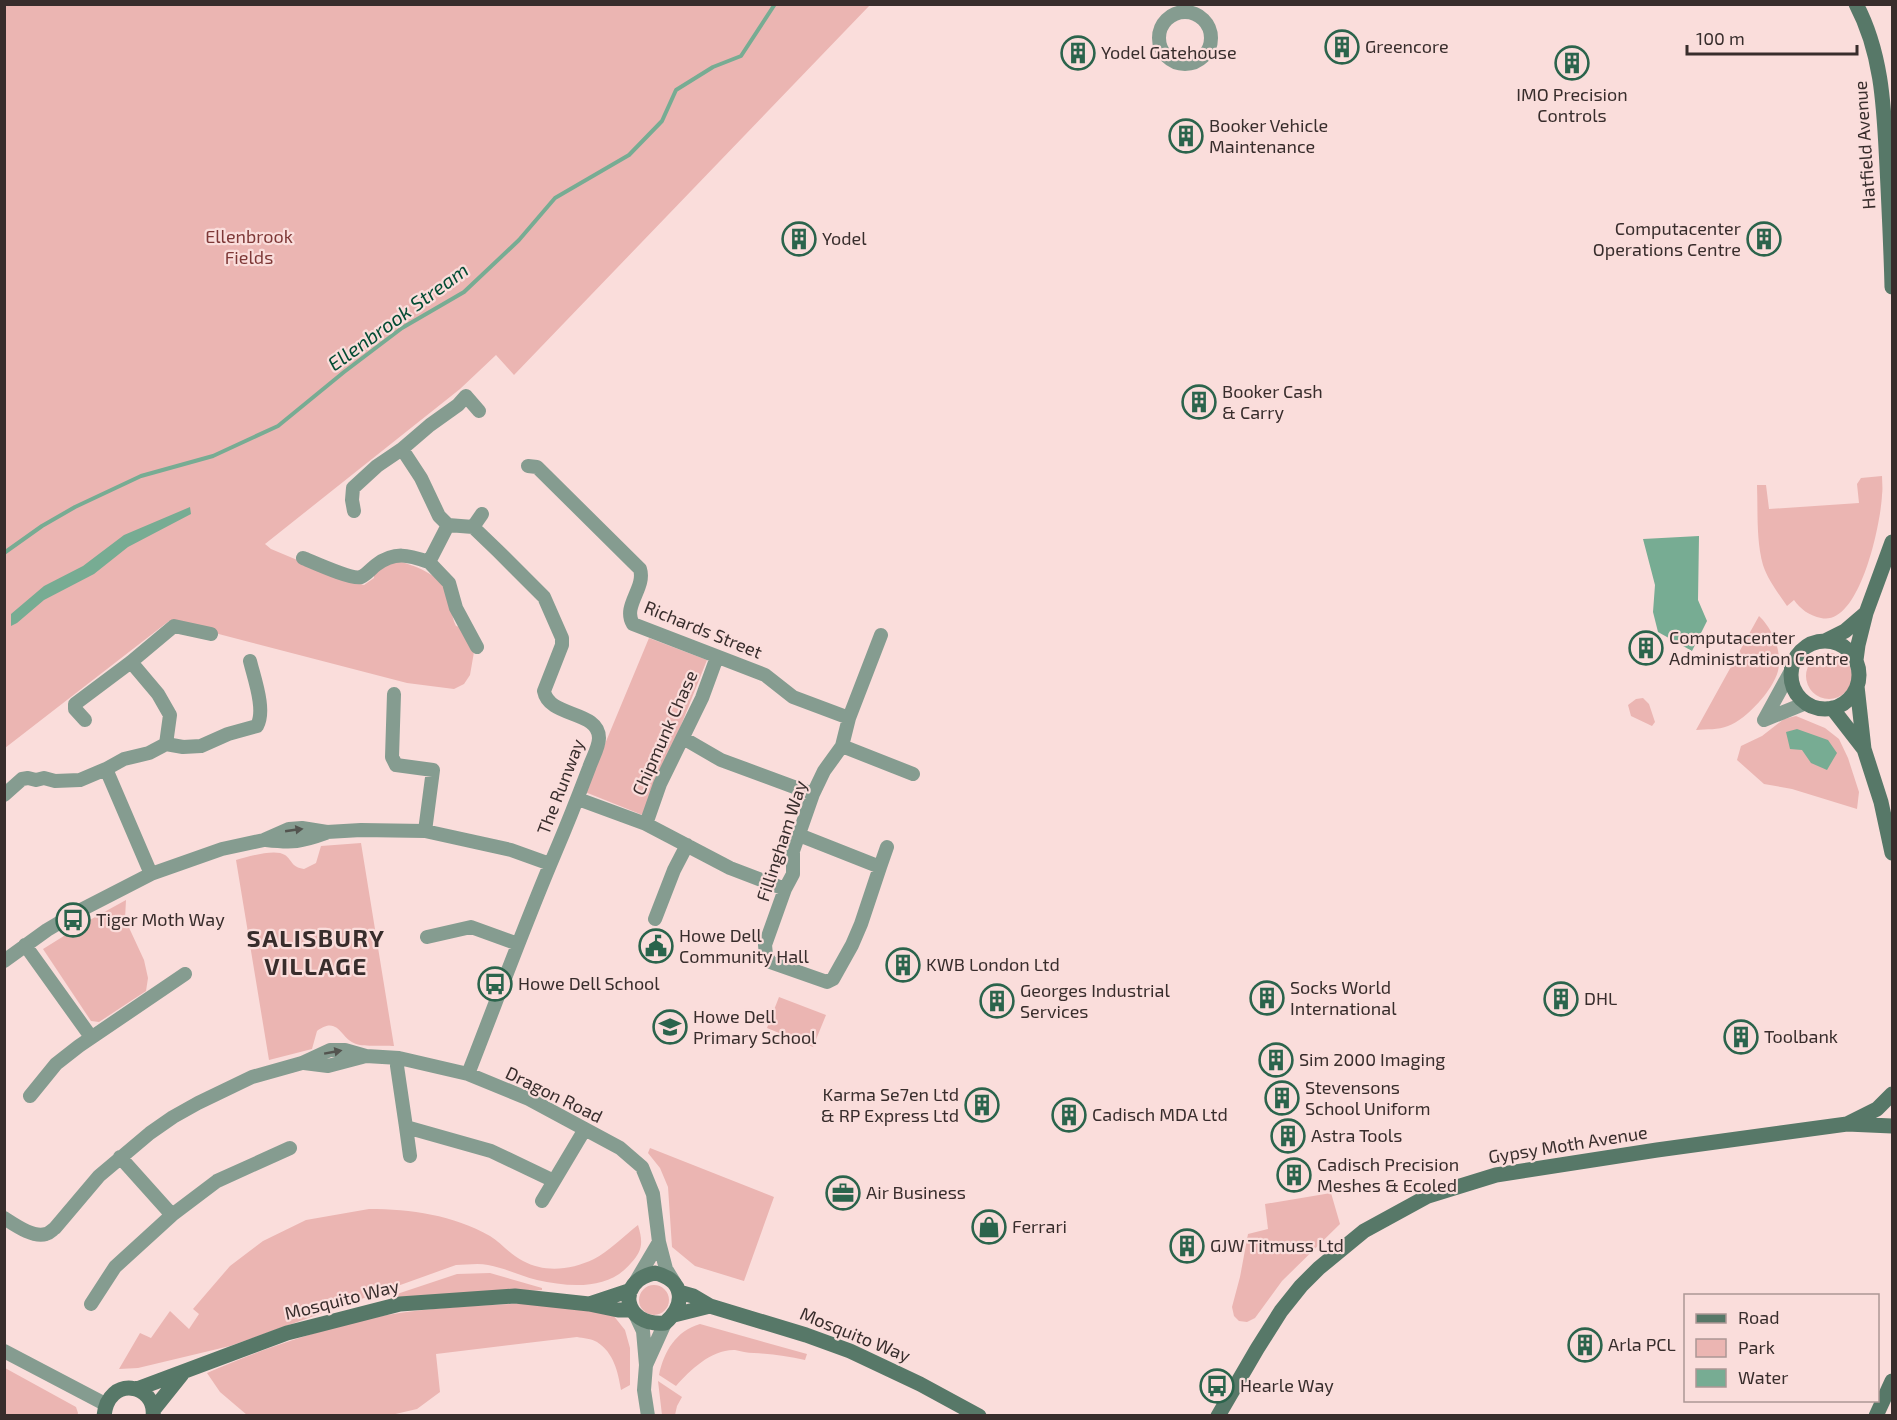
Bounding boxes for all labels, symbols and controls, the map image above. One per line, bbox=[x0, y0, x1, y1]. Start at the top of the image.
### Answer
scale bar bbox=[1687, 18, 1856, 56]
text: 100 m bbox=[1696, 27, 1745, 49]
building icon: Greencore bbox=[1324, 29, 1360, 65]
building icon: Yodel Gatehouse bbox=[1060, 35, 1096, 71]
place label: Greencore bbox=[1365, 35, 1449, 57]
place label: Yodel Gatehouse bbox=[1101, 41, 1237, 63]
building icon: IMO Precision Controls bbox=[1554, 45, 1590, 81]
street label: Hatfield Avenue bbox=[1849, 80, 1879, 210]
place label: IMO Precision Controls bbox=[1516, 83, 1628, 126]
place label: Booker Vehicle Maintenance bbox=[1209, 114, 1328, 157]
building icon: Booker Vehicle Maintenance bbox=[1168, 118, 1204, 154]
place label: Computacenter Operations Centre bbox=[1593, 217, 1741, 260]
building icon: Yodel bbox=[781, 221, 817, 257]
building icon: Computacenter Operations Centre bbox=[1746, 221, 1782, 257]
park label: Ellenbrook Fields bbox=[205, 225, 293, 268]
place label: Yodel bbox=[822, 227, 867, 249]
water label: Ellenbrook Stream bbox=[322, 257, 472, 375]
place label: Booker Cash & Carry bbox=[1222, 380, 1323, 423]
building icon: Booker Cash & Carry bbox=[1181, 384, 1217, 420]
street label: Richards Street bbox=[641, 595, 766, 663]
place label: Computacenter Administration Centre bbox=[1669, 626, 1849, 669]
building icon: Computacenter Administration Centre bbox=[1628, 630, 1664, 666]
street label: Chipmunk Chase bbox=[627, 667, 701, 799]
street label: The Runway bbox=[532, 735, 589, 838]
street label: Fillingham Way bbox=[751, 777, 811, 904]
one-way arrow bbox=[285, 825, 304, 834]
bus stop icon: Tiger Moth Way bbox=[55, 902, 91, 938]
place label: Tiger Moth Way bbox=[96, 908, 225, 930]
district label: SALISBURY VILLAGE bbox=[247, 923, 385, 980]
place label: Howe Dell Community Hall bbox=[679, 924, 809, 967]
public building icon: Howe Dell Community Hall bbox=[638, 928, 674, 964]
building icon: KWB London Ltd bbox=[885, 947, 921, 983]
place label: KWB London Ltd bbox=[926, 953, 1060, 975]
bus stop icon: Howe Dell School bbox=[477, 966, 513, 1002]
place label: Howe Dell School bbox=[518, 972, 660, 994]
place label: Socks World International bbox=[1290, 976, 1397, 1019]
place label: Georges Industrial Services bbox=[1020, 979, 1170, 1022]
building icon: Socks World International bbox=[1249, 980, 1285, 1016]
building icon: DHL bbox=[1543, 981, 1579, 1017]
building icon: Georges Industrial Services bbox=[979, 983, 1015, 1019]
place label: DHL bbox=[1584, 987, 1617, 1009]
place label: Howe Dell Primary School bbox=[693, 1005, 817, 1048]
school or university icon: Howe Dell Primary School bbox=[652, 1009, 688, 1045]
building icon: Toolbank bbox=[1723, 1019, 1759, 1055]
place label: Toolbank bbox=[1764, 1025, 1838, 1047]
building icon: Sim 2000 Imaging bbox=[1258, 1042, 1294, 1078]
one-way arrow bbox=[324, 1047, 343, 1056]
place label: Sim 2000 Imaging bbox=[1299, 1048, 1445, 1070]
street label: Dragon Road bbox=[502, 1061, 607, 1127]
place label: Stevensons School Uniform bbox=[1305, 1076, 1431, 1119]
building icon: Stevensons School Uniform bbox=[1264, 1080, 1300, 1116]
place label: Karma Se7en Ltd & RP Express Ltd bbox=[821, 1083, 959, 1126]
building icon: Karma Se7en Ltd & RP Express Ltd bbox=[964, 1087, 1000, 1123]
building icon: Cadisch MDA Ltd bbox=[1051, 1097, 1087, 1133]
place label: Cadisch MDA Ltd bbox=[1092, 1103, 1228, 1125]
building icon: Astra Tools bbox=[1270, 1118, 1306, 1154]
street label: Gypsy Moth Avenue bbox=[1487, 1121, 1649, 1167]
place label: Astra Tools bbox=[1311, 1124, 1402, 1146]
place label: Cadisch Precision Meshes & Ecoled bbox=[1317, 1153, 1459, 1196]
building icon: Cadisch Precision Meshes & Ecoled bbox=[1276, 1157, 1312, 1193]
office icon: Air Business bbox=[825, 1175, 861, 1211]
place label: Air Business bbox=[866, 1181, 966, 1203]
shop icon: Ferrari bbox=[971, 1209, 1007, 1245]
place label: Ferrari bbox=[1012, 1215, 1067, 1237]
building icon: GJW Titmuss Ltd bbox=[1169, 1228, 1205, 1264]
place label: GJW Titmuss Ltd bbox=[1210, 1234, 1344, 1256]
street label: Mosquito Way bbox=[282, 1274, 402, 1324]
legend bbox=[1684, 1294, 1879, 1402]
street label: Mosquito Way bbox=[797, 1302, 914, 1366]
text: Road bbox=[1738, 1306, 1779, 1328]
building icon: Arla PCL bbox=[1567, 1327, 1603, 1363]
place label: Arla PCL bbox=[1608, 1333, 1676, 1355]
text: Park bbox=[1738, 1336, 1775, 1358]
text: Water bbox=[1738, 1366, 1788, 1388]
bus stop icon: Hearle Way bbox=[1199, 1368, 1235, 1404]
place label: Hearle Way bbox=[1240, 1374, 1334, 1396]

